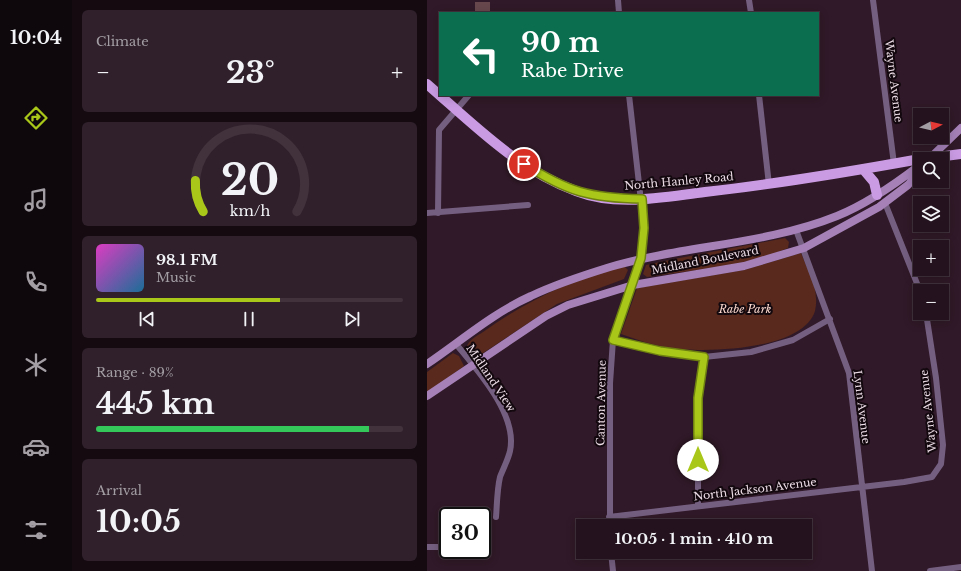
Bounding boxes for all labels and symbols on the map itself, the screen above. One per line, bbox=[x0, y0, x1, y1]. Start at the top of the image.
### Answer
street label: Wayne Avenue bbox=[882, 38, 906, 123]
north arrow bbox=[913, 108, 949, 144]
pin bbox=[507, 147, 541, 181]
street label: North Hanley Road bbox=[624, 169, 735, 193]
street label: Midland Boulevard bbox=[650, 243, 760, 277]
park label: Rabe Park bbox=[718, 302, 772, 316]
street label: Midland View bbox=[463, 342, 519, 415]
street label: Canton Avenue bbox=[593, 360, 609, 446]
street label: Lynn Avenue bbox=[851, 369, 873, 445]
street label: Wayne Avenue bbox=[917, 369, 939, 454]
position arrow bbox=[677, 439, 719, 481]
street label: North Jackson Avenue bbox=[693, 474, 817, 504]
speed limit sign: 30 bbox=[439, 507, 491, 559]

